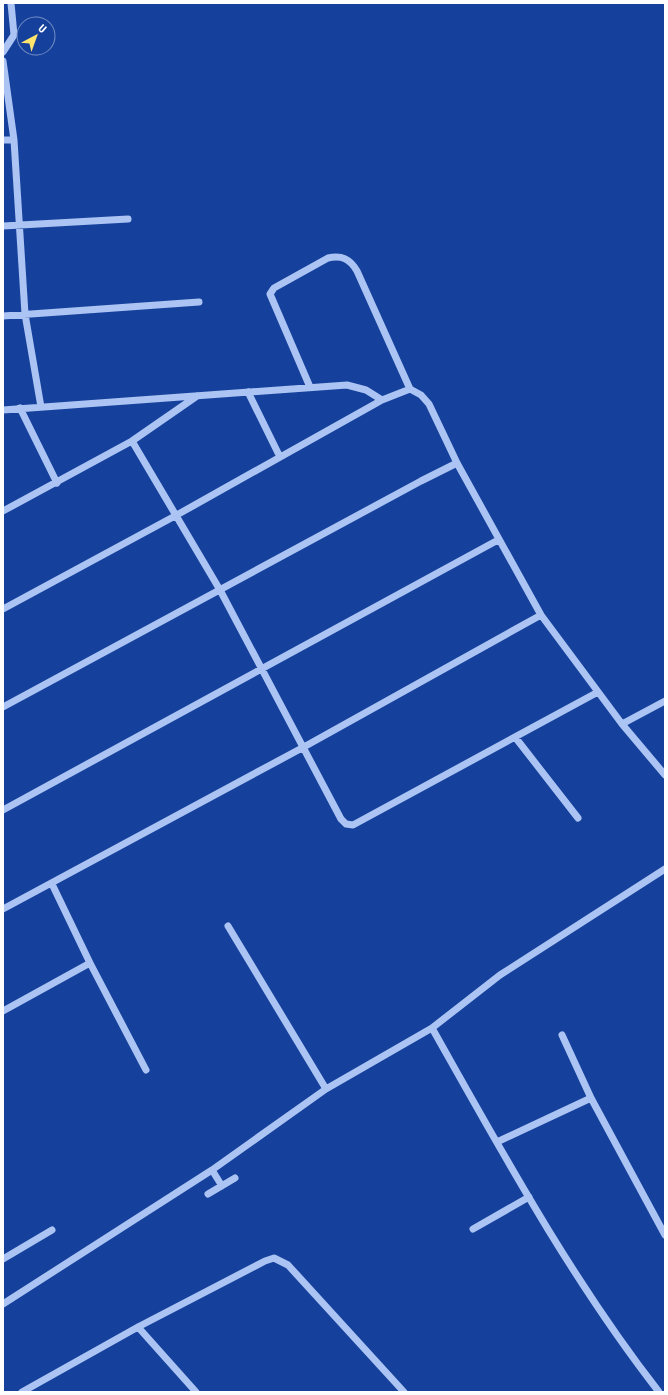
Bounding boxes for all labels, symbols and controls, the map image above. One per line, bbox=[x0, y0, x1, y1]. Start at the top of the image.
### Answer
north arrow bbox=[16, 16, 56, 56]
text: U bbox=[36, 22, 49, 36]

